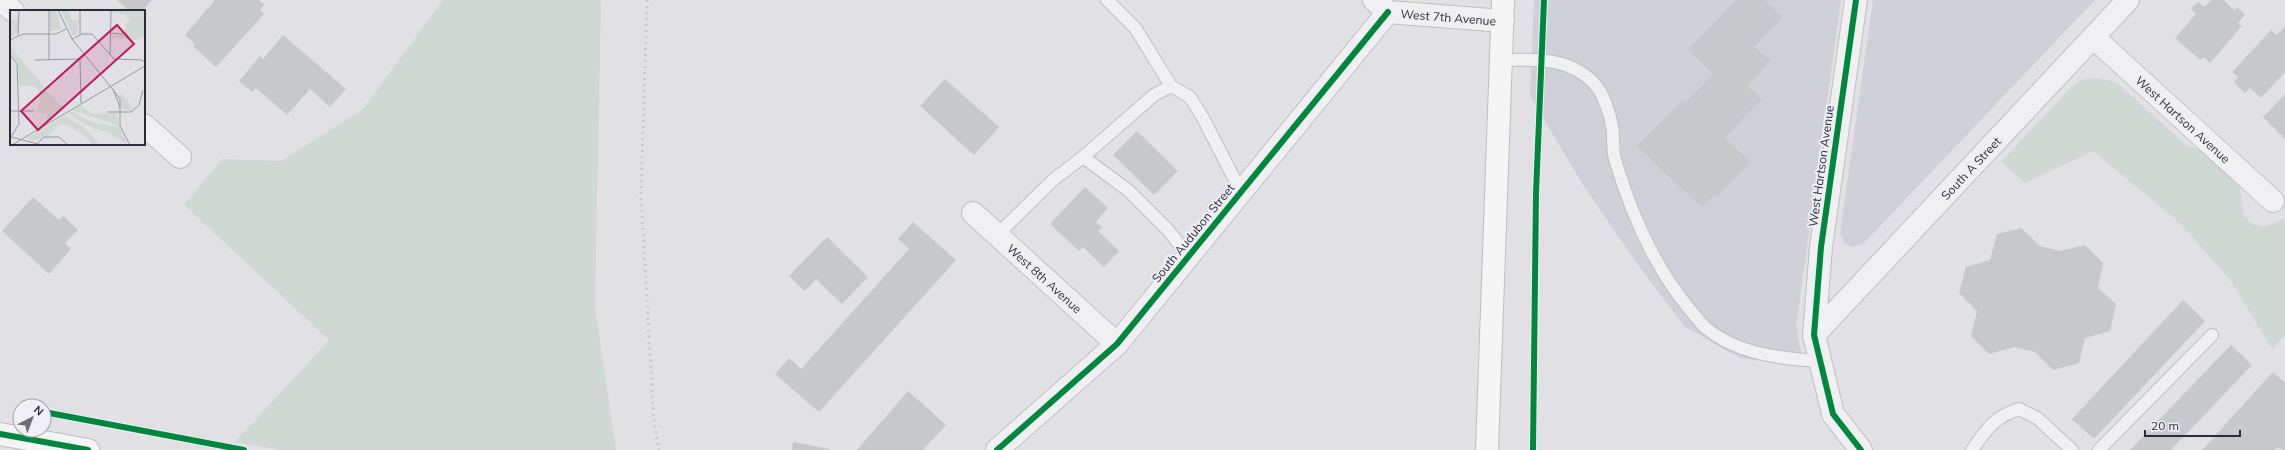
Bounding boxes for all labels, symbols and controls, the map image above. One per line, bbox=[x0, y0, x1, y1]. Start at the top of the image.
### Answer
street label: West 7th Avenue bbox=[1400, 6, 1497, 28]
inset map bbox=[10, 10, 145, 145]
street label: West Hartson Avenue bbox=[2133, 72, 2234, 166]
street label: West Hartson Avenue bbox=[1805, 104, 1837, 228]
street label: South A Street bbox=[1937, 133, 2004, 203]
street label: South Audubon Street bbox=[1149, 181, 1237, 285]
street label: West 8th Avenue bbox=[1004, 240, 1085, 316]
north arrow bbox=[12, 398, 52, 438]
text: N bbox=[31, 403, 46, 419]
scale bar bbox=[2145, 412, 2240, 438]
text: 20 m bbox=[2151, 418, 2179, 433]

